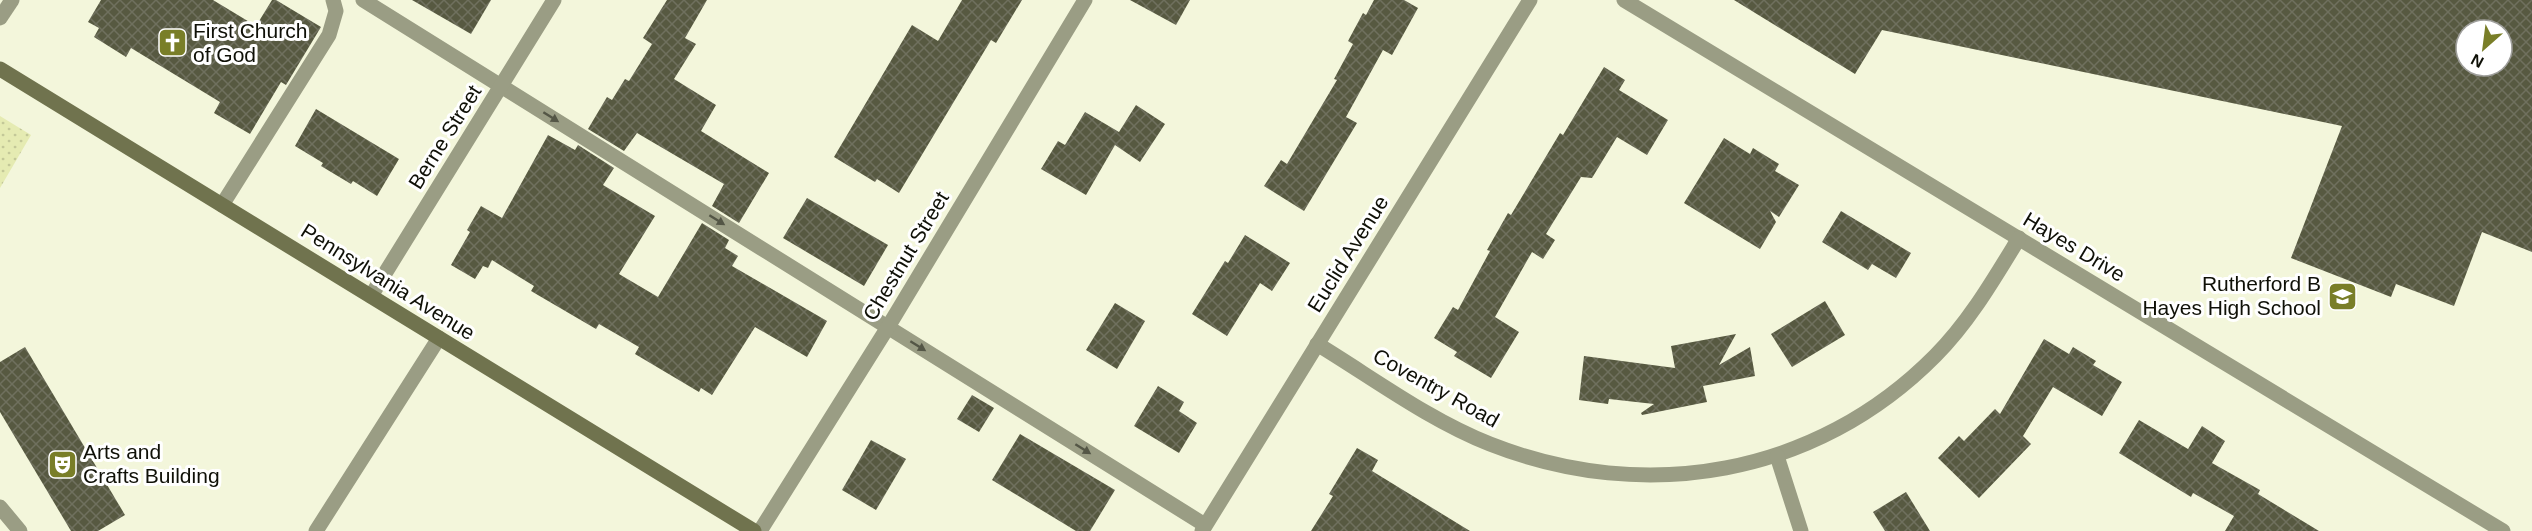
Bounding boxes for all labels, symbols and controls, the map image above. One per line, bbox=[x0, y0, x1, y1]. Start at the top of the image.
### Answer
north arrow bbox=[2454, 18, 2514, 78]
place label: First Church of God bbox=[193, 19, 307, 66]
church icon: First Church of God bbox=[156, 27, 188, 59]
text: N bbox=[2468, 51, 2486, 71]
street label: Berne Street bbox=[404, 81, 486, 193]
one-way arrow bbox=[543, 111, 559, 122]
street label: Chestnut Street bbox=[858, 187, 953, 324]
street label: Euclid Avenue bbox=[1303, 191, 1392, 316]
street label: Hayes Drive bbox=[2019, 207, 2129, 286]
one-way arrow bbox=[708, 215, 725, 226]
street label: Pennsylvania Avenue bbox=[297, 219, 479, 344]
place label: Rutherford B Hayes High School bbox=[2142, 272, 2321, 319]
school or university icon: Rutherford B Hayes High School bbox=[2326, 280, 2358, 312]
one-way arrow bbox=[910, 340, 926, 351]
street label: Coventry Road bbox=[1369, 344, 1503, 432]
place label: Arts and Crafts Building bbox=[83, 440, 220, 487]
one-way arrow bbox=[1075, 443, 1091, 454]
theatre icon: Arts and Crafts Building bbox=[46, 448, 78, 480]

